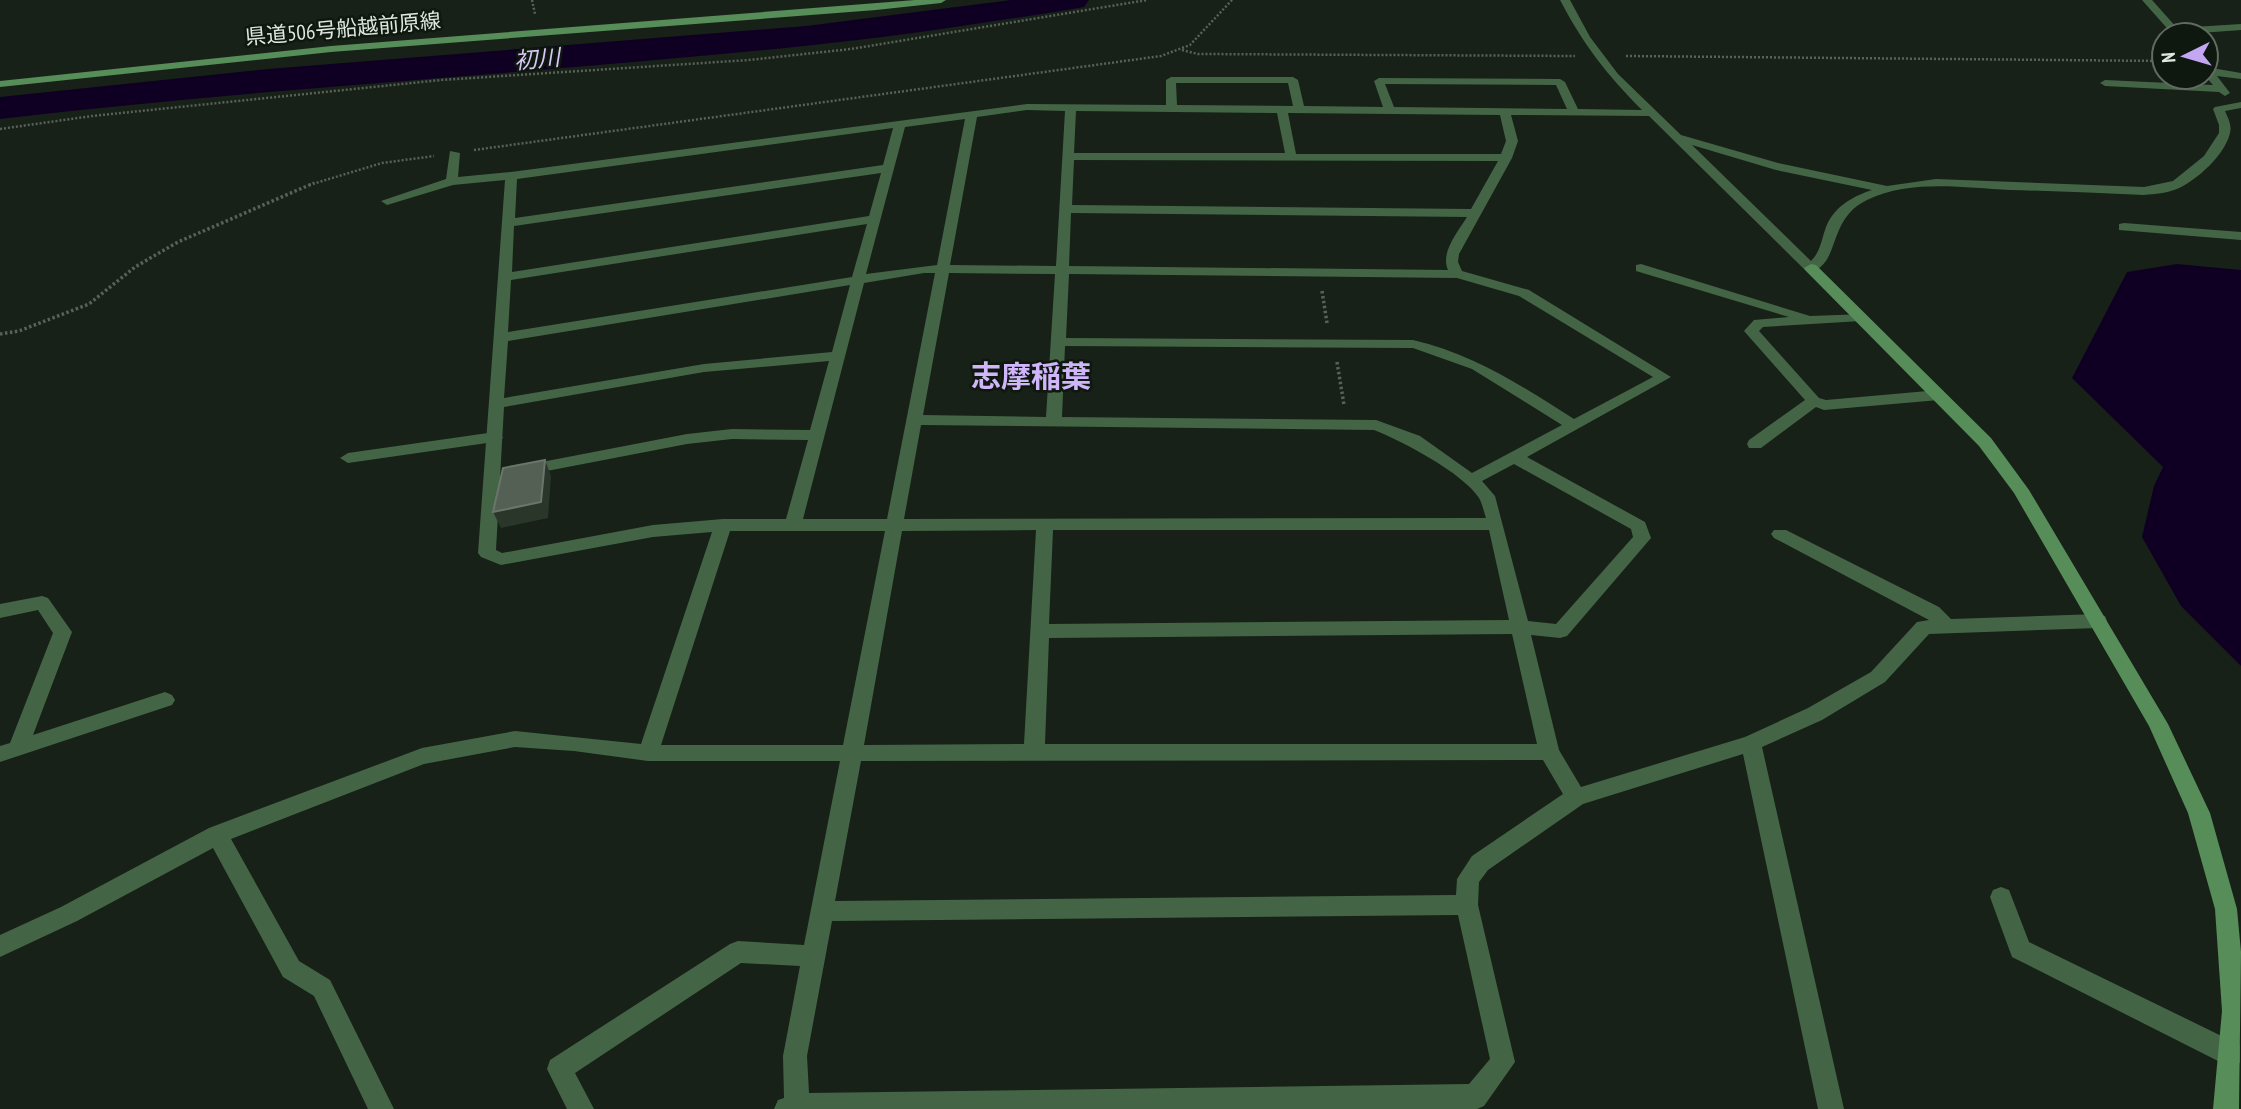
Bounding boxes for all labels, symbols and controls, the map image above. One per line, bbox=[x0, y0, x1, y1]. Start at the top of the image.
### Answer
street label: 県道506号船越前原線 bbox=[244, 6, 442, 51]
north arrow bbox=[2150, 21, 2220, 91]
water label: 初川 bbox=[513, 42, 564, 75]
text: N bbox=[2156, 51, 2180, 64]
district label: 志摩稲葉 bbox=[971, 356, 1091, 395]

